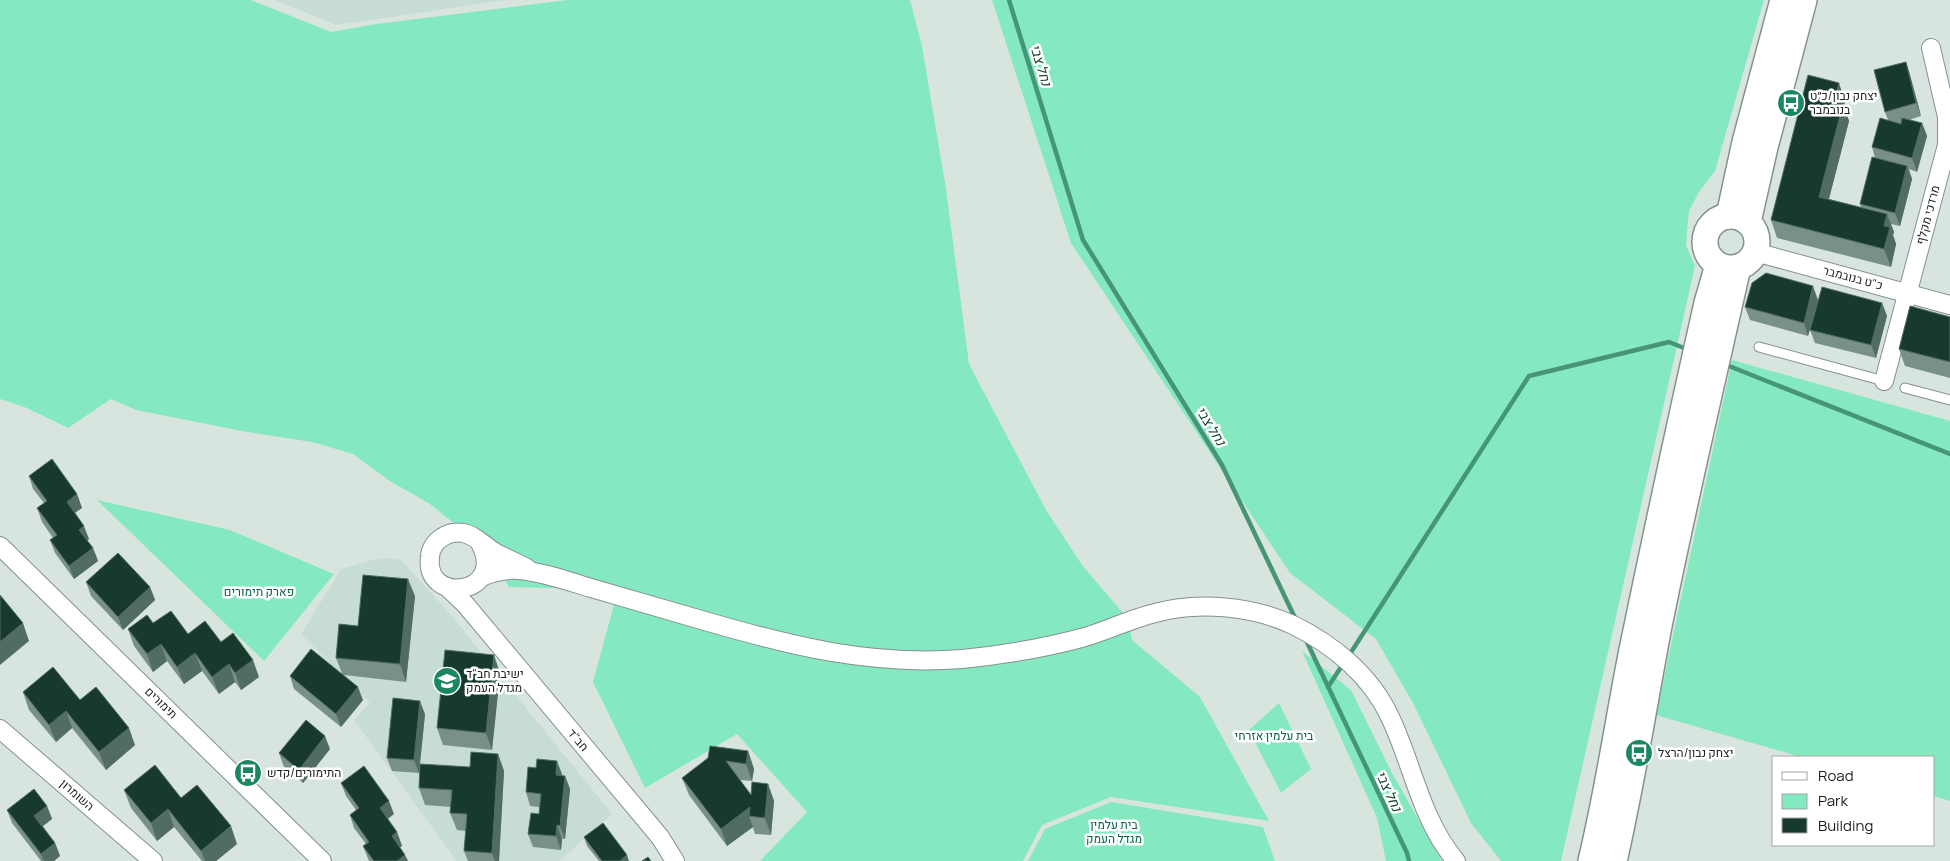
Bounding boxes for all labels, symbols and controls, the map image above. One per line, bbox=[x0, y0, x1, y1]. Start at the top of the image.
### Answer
water label: נחל צבי bbox=[1026, 42, 1057, 89]
place label: יצחק נבון/כ״ט בנובמבר bbox=[1810, 87, 1877, 118]
bus stop icon: יצחק נבון/כ״ט בנובמבר bbox=[1776, 88, 1806, 118]
street label: מרדכי מקלף bbox=[1911, 183, 1944, 246]
street label: כ"ט בנובמבר bbox=[1821, 261, 1885, 294]
water label: נחל צבי bbox=[1192, 403, 1231, 450]
park label: פארק תימורים bbox=[224, 583, 294, 600]
place label: ישיבת חב"ד מגדל העמק bbox=[466, 665, 524, 696]
school or university icon: ישיבת חב"ד מגדל העמק bbox=[432, 666, 462, 696]
street label: תימורים bbox=[141, 683, 181, 722]
street label: חב"ד bbox=[564, 725, 593, 755]
park label: בית עלמין אזרחי bbox=[1235, 727, 1314, 744]
bus stop icon: יצחק נבון/הרצל bbox=[1624, 738, 1654, 768]
place label: יצחק נבון/הרצל bbox=[1658, 744, 1733, 761]
legend bbox=[1772, 756, 1935, 846]
bus stop icon: התימורים/קדש bbox=[233, 758, 263, 788]
place label: התימורים/קדש bbox=[267, 764, 341, 781]
text: Road bbox=[1818, 765, 1854, 786]
water label: נחל צבי bbox=[1372, 767, 1408, 815]
street label: השומרון bbox=[56, 775, 98, 814]
text: Park bbox=[1818, 790, 1848, 811]
text: Building bbox=[1818, 815, 1873, 836]
park label: בית עלמין מגדל העמק bbox=[1086, 816, 1142, 847]

